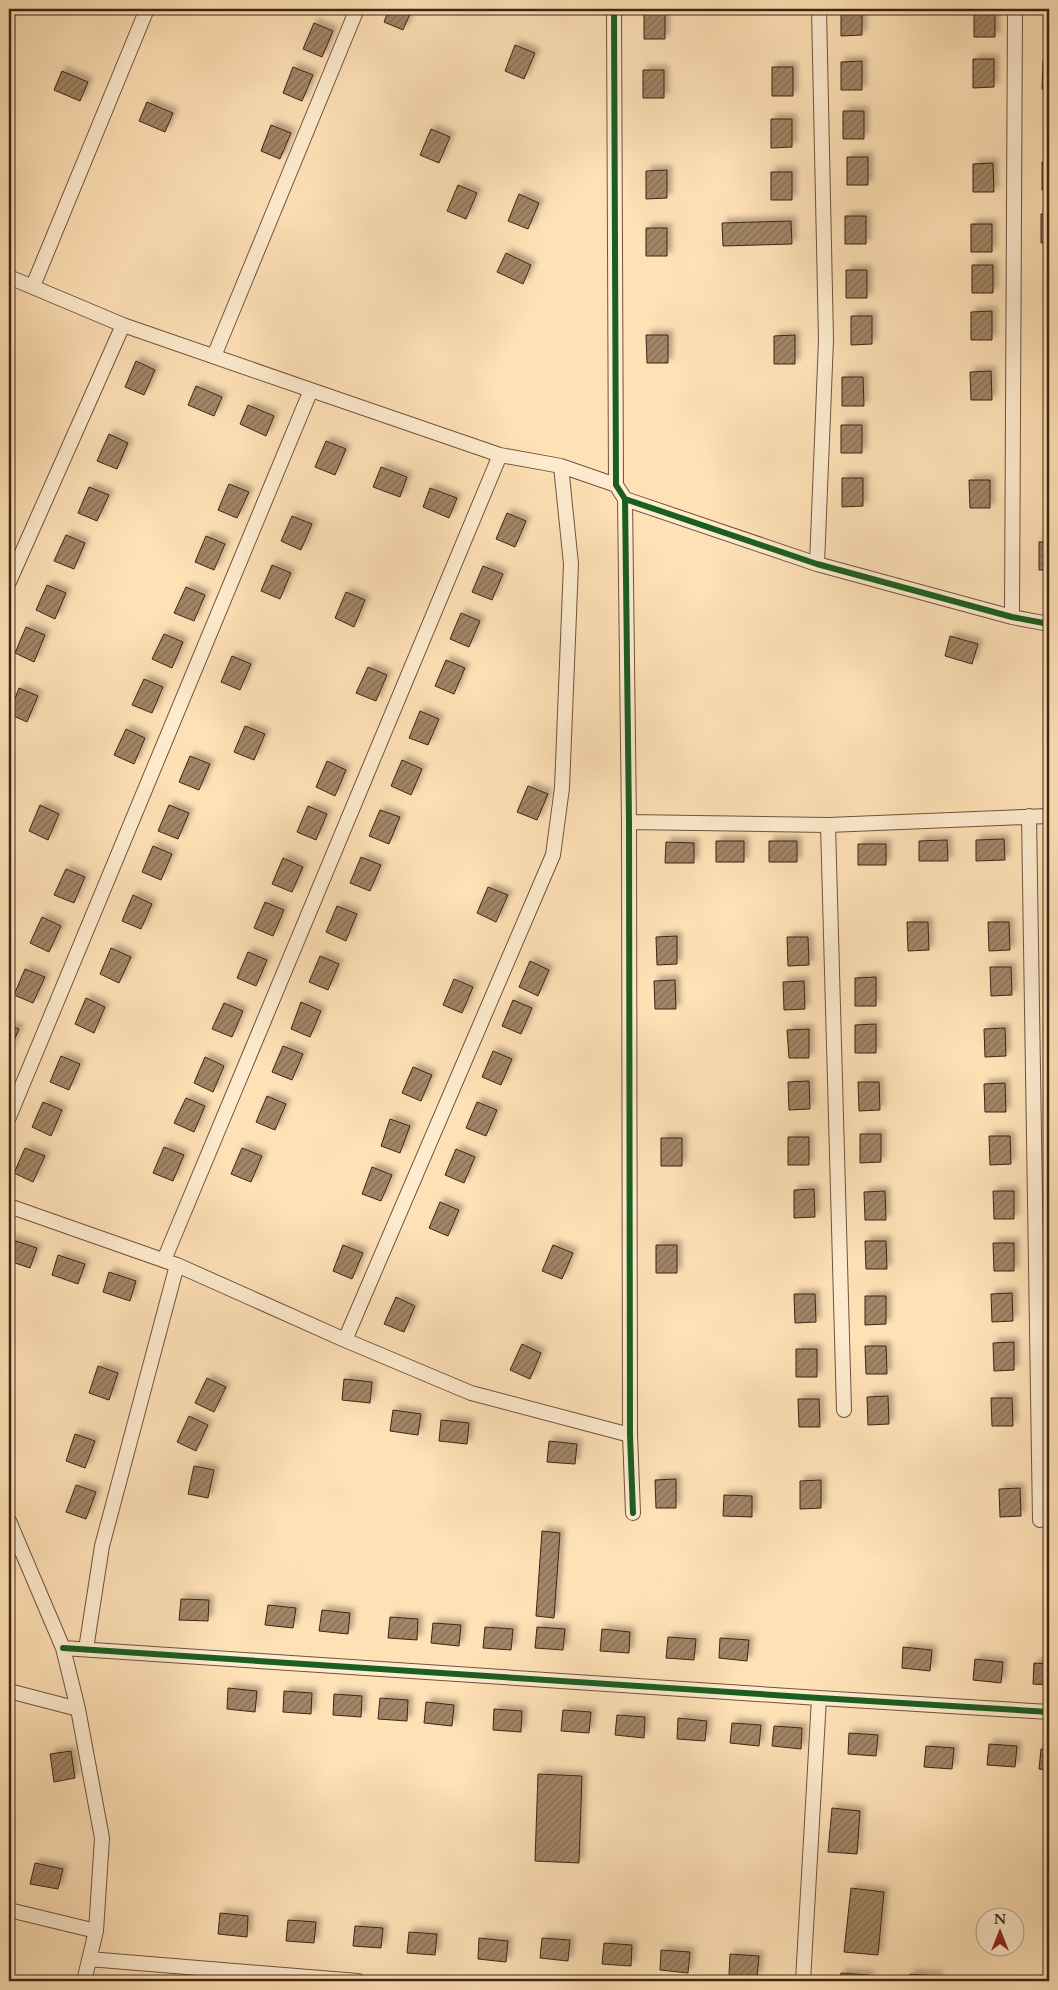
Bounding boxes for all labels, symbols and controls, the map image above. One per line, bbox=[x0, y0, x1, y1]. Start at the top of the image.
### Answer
north arrow bbox=[976, 1908, 1026, 1958]
text: N bbox=[994, 1910, 1006, 1929]

